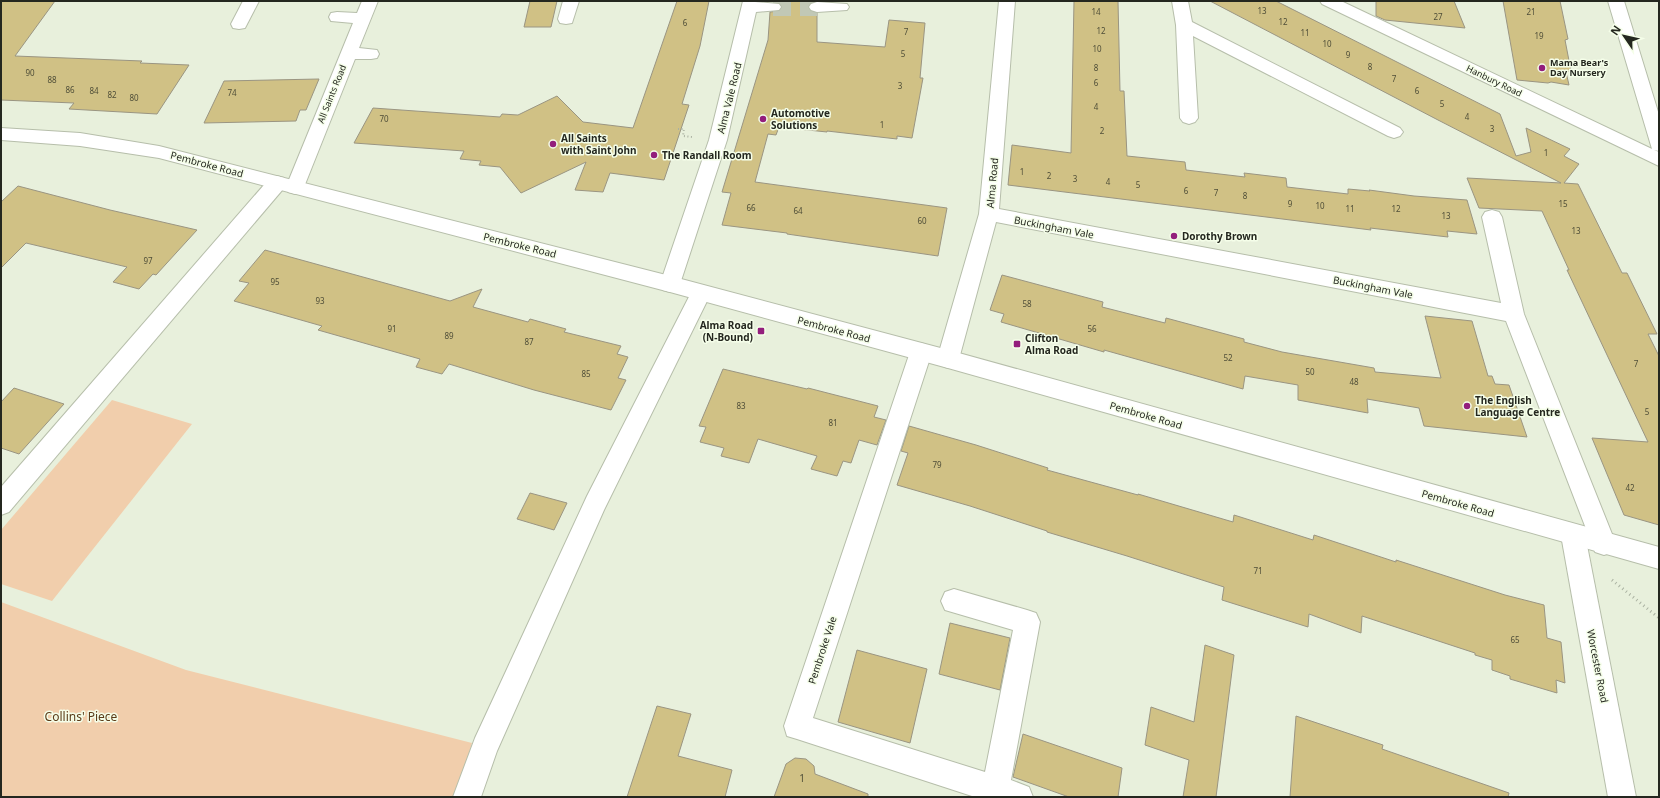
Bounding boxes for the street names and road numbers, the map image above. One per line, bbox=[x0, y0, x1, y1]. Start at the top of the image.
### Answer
street label: Alma Vale Road bbox=[713, 61, 745, 135]
street label: Hanbury Road bbox=[1464, 61, 1524, 100]
street label: All Saints Road bbox=[314, 63, 349, 125]
street label: Pembroke Road bbox=[169, 148, 245, 180]
street label: Alma Road bbox=[983, 157, 1001, 209]
street label: Buckingham Vale bbox=[1013, 212, 1095, 242]
street label: Pembroke Road bbox=[482, 229, 558, 261]
street label: Buckingham Vale bbox=[1332, 272, 1414, 302]
street label: Pembroke Road bbox=[796, 313, 872, 345]
street label: Pembroke Road bbox=[1108, 398, 1184, 432]
street label: Pembroke Road bbox=[1420, 486, 1496, 520]
street label: Pembroke Vale bbox=[804, 614, 840, 686]
street label: Worcester Road bbox=[1584, 628, 1612, 704]

